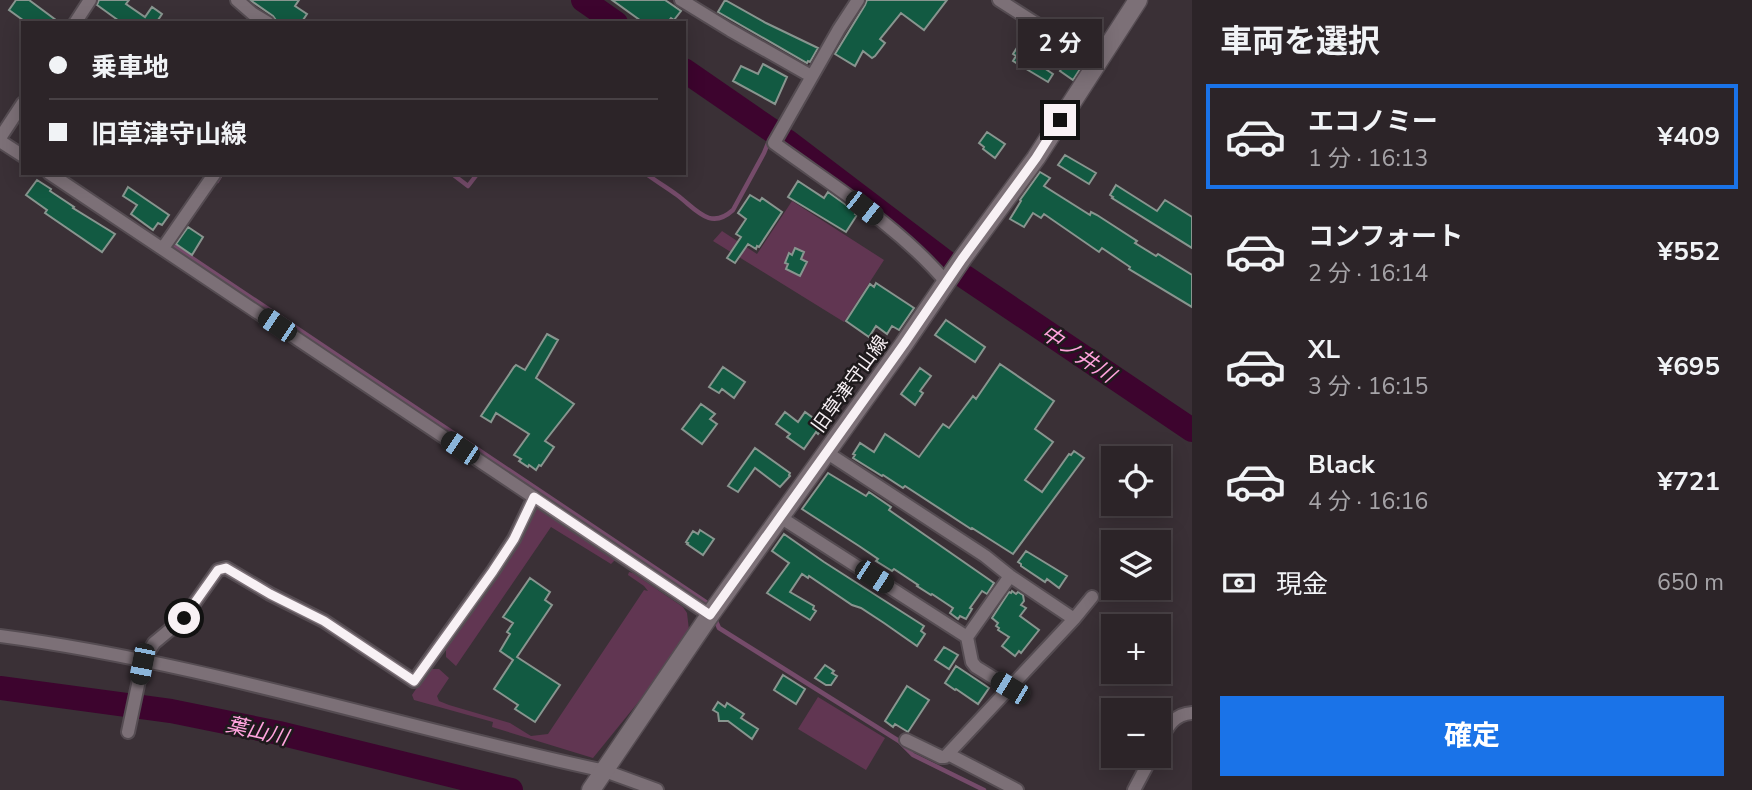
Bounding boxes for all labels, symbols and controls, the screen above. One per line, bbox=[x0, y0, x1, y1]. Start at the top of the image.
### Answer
callout: 2 分 bbox=[1018, 18, 1102, 68]
text: 車両を選択 bbox=[1220, 20, 1380, 63]
text: 2 分 bbox=[1038, 28, 1082, 59]
text: 乗車地 bbox=[91, 50, 169, 85]
route end bbox=[1044, 104, 1076, 136]
text: エコノミー bbox=[1308, 104, 1438, 139]
icon: car bbox=[1224, 105, 1287, 168]
text: 旧草津守山線 bbox=[91, 117, 247, 152]
text: ¥409 bbox=[1658, 119, 1720, 154]
text: 1 分 · 16:13 bbox=[1308, 143, 1428, 174]
car bbox=[841, 187, 888, 229]
text: コンフォート bbox=[1308, 219, 1463, 254]
icon: car bbox=[1224, 220, 1287, 283]
text: ¥552 bbox=[1658, 234, 1720, 269]
text: 2 分 · 16:14 bbox=[1308, 258, 1428, 289]
car bbox=[254, 305, 301, 345]
water label: 中ノ井川 bbox=[1035, 319, 1122, 390]
street label: 旧草津守山線 bbox=[806, 330, 894, 438]
text: XL bbox=[1308, 332, 1340, 367]
icon: car bbox=[1224, 335, 1287, 398]
text: ¥695 bbox=[1658, 349, 1720, 384]
text: 3 分 · 16:15 bbox=[1308, 371, 1428, 402]
car bbox=[437, 428, 484, 468]
map controls bbox=[1101, 446, 1171, 768]
button: locate bbox=[1101, 446, 1171, 516]
text: Black bbox=[1308, 447, 1375, 482]
icon: car bbox=[1224, 450, 1287, 513]
text: ¥721 bbox=[1658, 464, 1720, 499]
text: 4 分 · 16:16 bbox=[1308, 486, 1428, 517]
button: layers bbox=[1101, 530, 1171, 600]
car bbox=[851, 557, 898, 597]
icon: cash bbox=[1220, 564, 1258, 602]
text: 現金 bbox=[1276, 567, 1328, 602]
text: 650 m bbox=[1657, 567, 1724, 598]
route start bbox=[168, 602, 200, 634]
button: + bbox=[1101, 614, 1171, 684]
car bbox=[128, 641, 157, 687]
car bbox=[987, 668, 1034, 708]
button: 確定 bbox=[1220, 696, 1724, 776]
button: − bbox=[1101, 698, 1171, 768]
water label: 葉山川 bbox=[223, 710, 293, 752]

